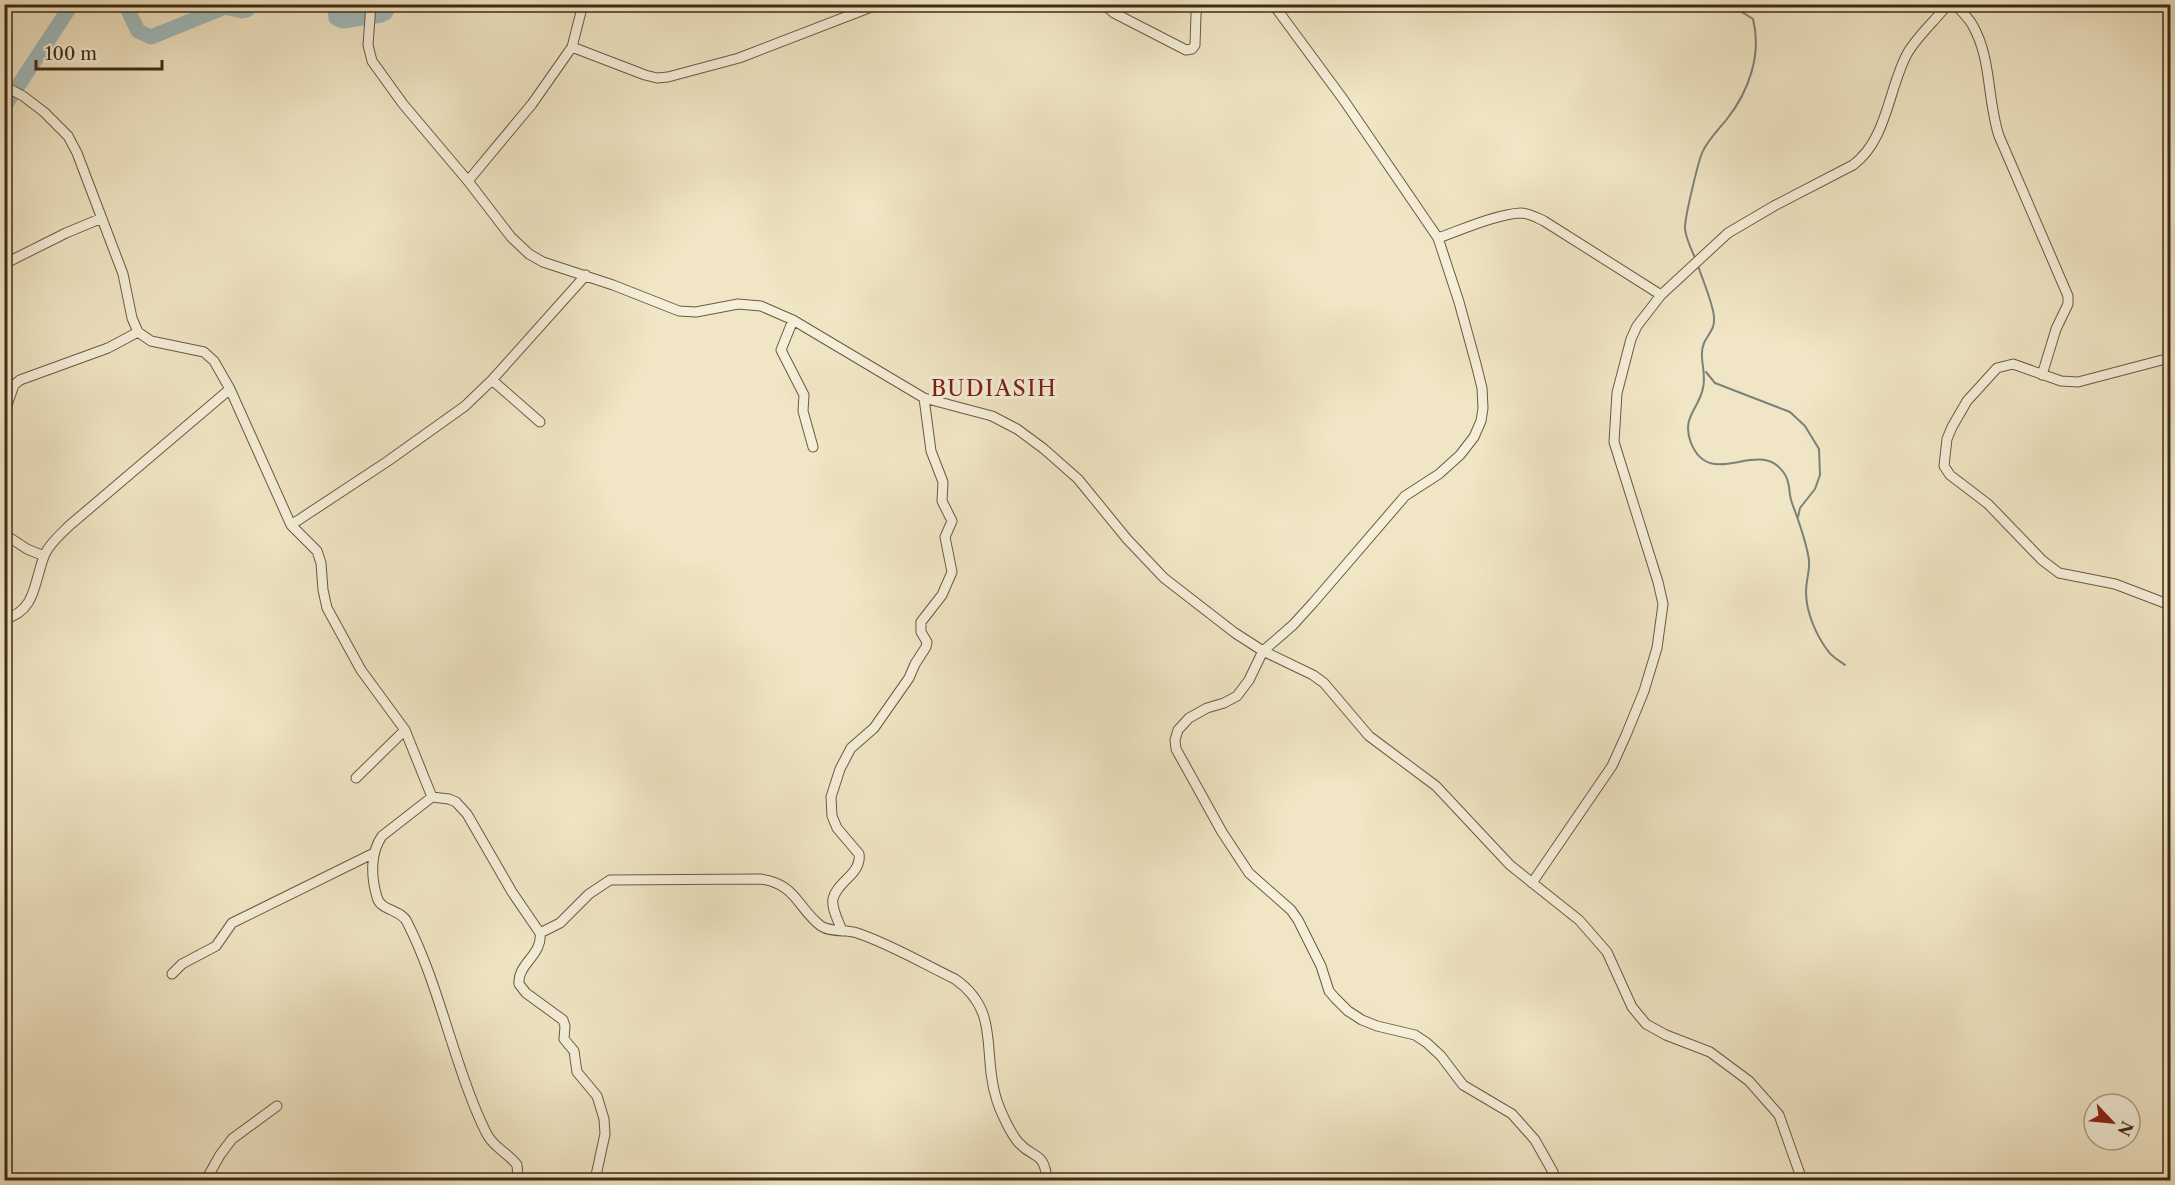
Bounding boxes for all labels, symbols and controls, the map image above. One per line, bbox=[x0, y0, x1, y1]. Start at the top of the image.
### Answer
scale bar bbox=[36, 33, 162, 71]
text: 100 m bbox=[45, 43, 97, 65]
district label: BUDIASIH bbox=[931, 375, 1057, 402]
north arrow bbox=[2082, 1092, 2142, 1152]
text: N bbox=[2113, 1118, 2138, 1139]

